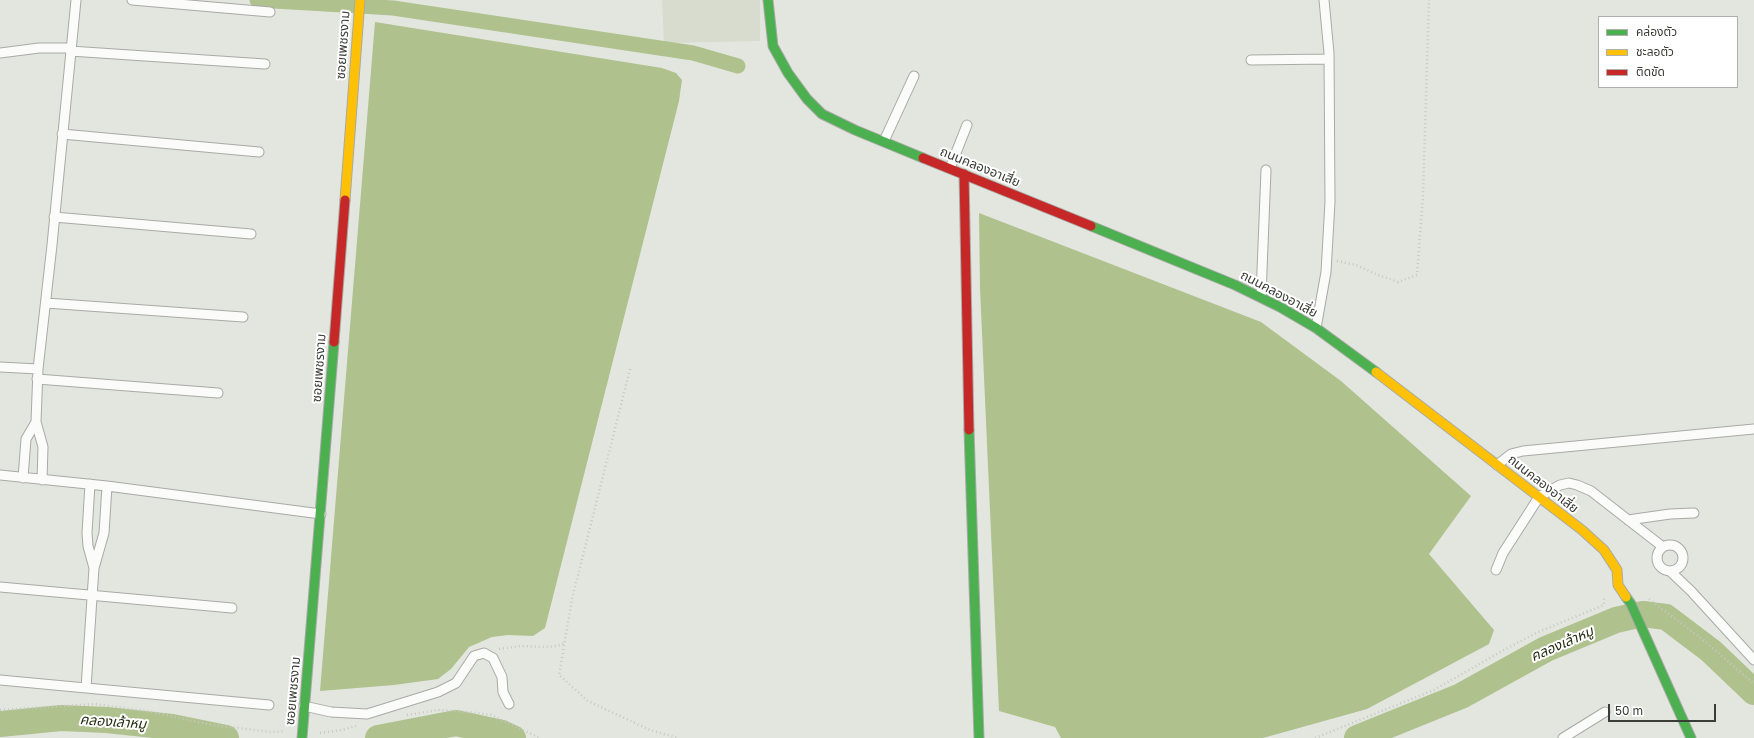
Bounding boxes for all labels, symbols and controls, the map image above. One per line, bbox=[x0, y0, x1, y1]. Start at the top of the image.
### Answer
street label: ซอยเพชรงาม bbox=[333, 10, 353, 80]
legend bbox=[1598, 16, 1738, 88]
text: คล่องตัว bbox=[1636, 24, 1677, 39]
text: ชะลอตัว bbox=[1636, 44, 1674, 59]
text: ติดขัด bbox=[1636, 64, 1665, 79]
street label: ถนนคลองอาเสี่ย bbox=[938, 144, 1022, 190]
street label: ถนนคลองอาเสี่ย bbox=[1238, 267, 1320, 321]
street label: ซอยเพชรงาม bbox=[309, 333, 329, 403]
street label: ถนนคลองอาเสี่ย bbox=[1505, 452, 1581, 516]
water label: คลองเล้าหมู bbox=[1528, 623, 1596, 665]
street label: ซอยเพชรงาม bbox=[282, 656, 304, 726]
scale bar bbox=[1610, 696, 1718, 722]
text: 50 m bbox=[1615, 703, 1643, 718]
water label: คลองเล้าหมู bbox=[79, 711, 147, 733]

